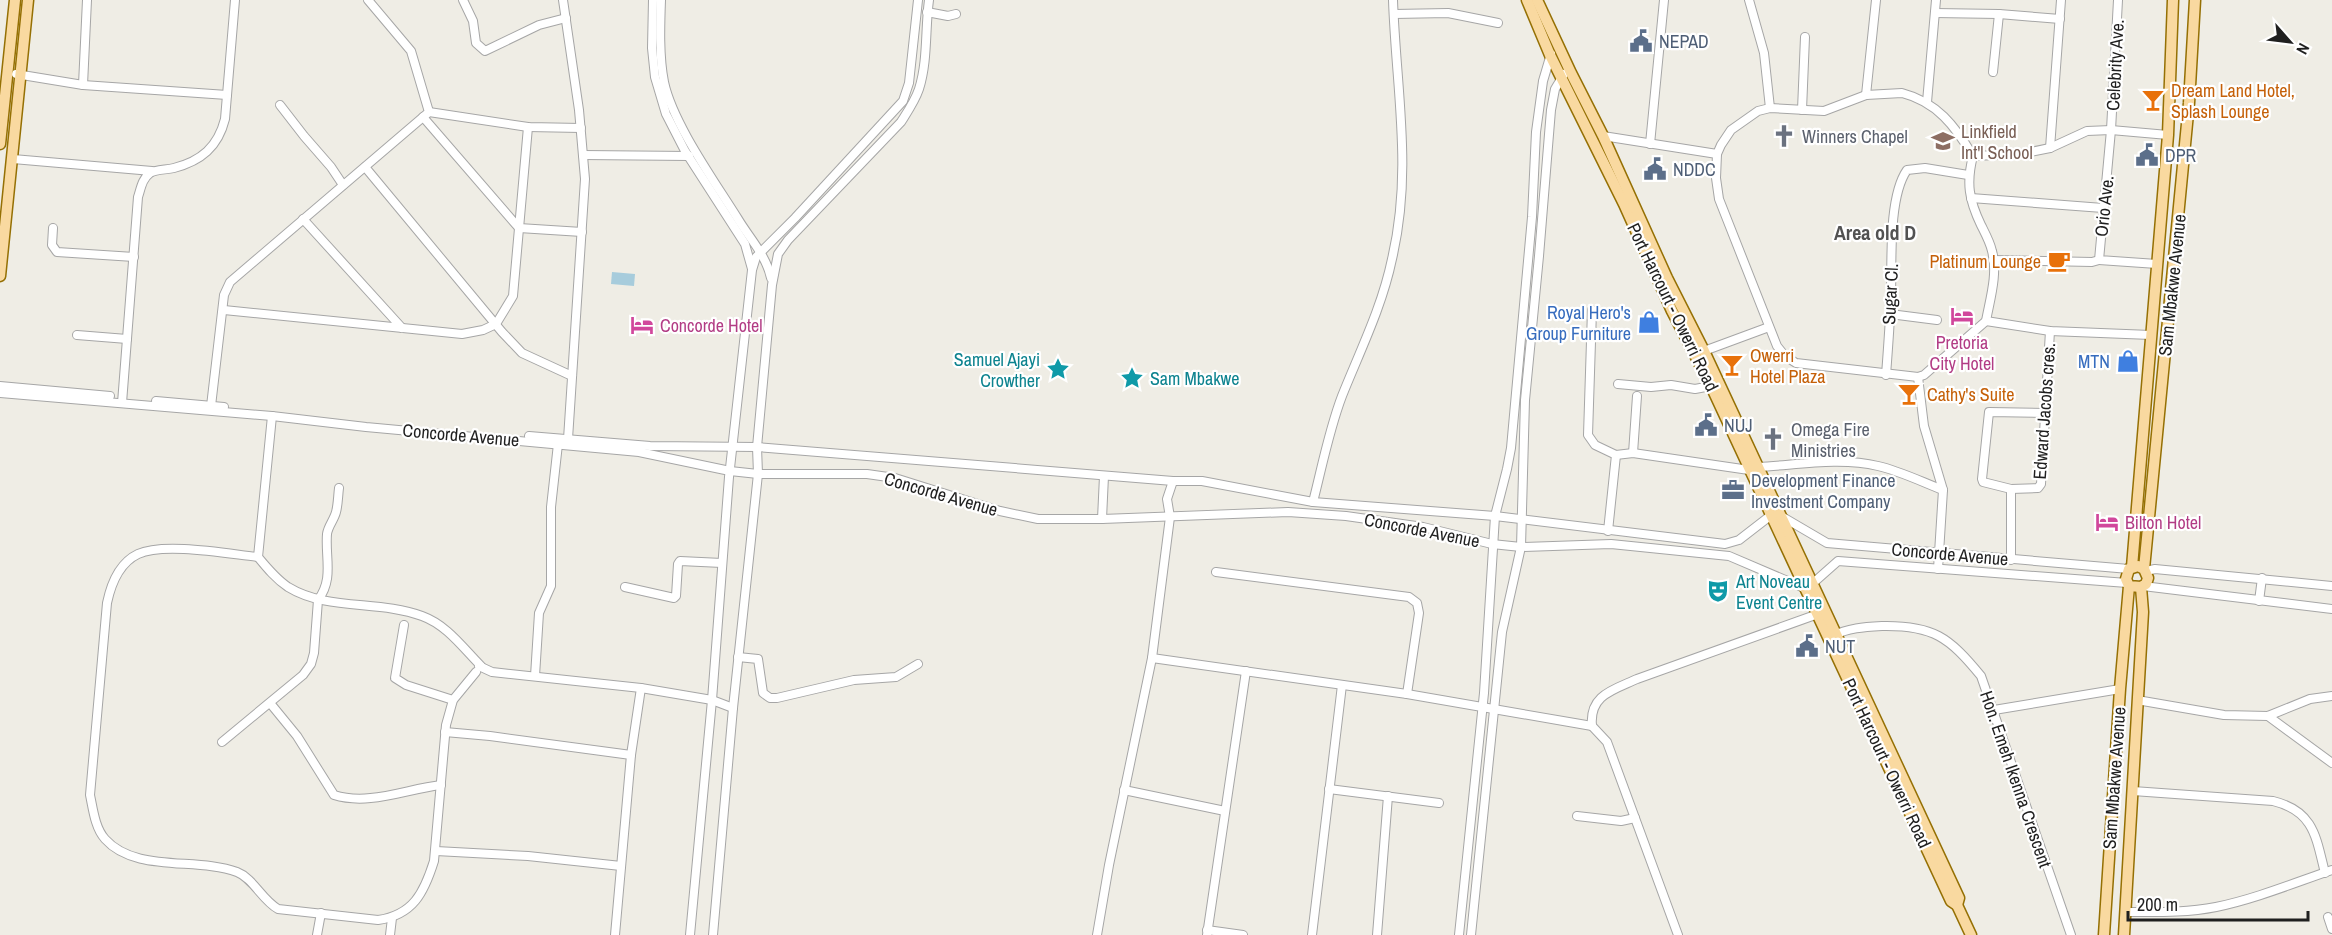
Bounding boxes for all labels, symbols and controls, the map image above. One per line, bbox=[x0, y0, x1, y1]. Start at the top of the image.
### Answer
north arrow bbox=[2260, 12, 2320, 72]
street label: Celebrity Ave. bbox=[2100, 19, 2130, 111]
public building icon: NEPAD bbox=[1628, 28, 1654, 54]
place label: NEPAD bbox=[1659, 29, 1709, 54]
text: N bbox=[2291, 40, 2315, 58]
place label: Dream Land Hotel, Splash Lounge bbox=[2171, 78, 2295, 124]
bar icon: Dream Land Hotel, Splash Lounge bbox=[2140, 87, 2166, 113]
place label: Linkfield Int'l School bbox=[1961, 119, 2033, 165]
church icon: Winners Chapel bbox=[1771, 123, 1797, 149]
place label: Winners Chapel bbox=[1802, 124, 1908, 149]
school or university icon: Linkfield Int'l School bbox=[1930, 128, 1956, 154]
public building icon: DPR bbox=[2134, 142, 2160, 168]
place label: DPR bbox=[2165, 143, 2197, 168]
public building icon: NDDC bbox=[1642, 156, 1668, 182]
place label: NDDC bbox=[1673, 157, 1716, 182]
street label: Orio Ave. bbox=[2088, 174, 2120, 238]
street label: Sam Mbakwe Avenue bbox=[2152, 213, 2192, 357]
street label: Port Harcourt - Owerri Road bbox=[1621, 219, 1725, 395]
district label: Area old D bbox=[1834, 219, 1916, 246]
cafe icon: Platinum Lounge bbox=[2046, 248, 2072, 274]
place label: Platinum Lounge bbox=[1929, 249, 2041, 274]
street label: Sugar Cl. bbox=[1876, 263, 1904, 325]
place label: Royal Hero's Group Furniture bbox=[1526, 300, 1631, 346]
hotel icon: Pretoria City Hotel bbox=[1949, 303, 1975, 329]
shop icon: Royal Hero's Group Furniture bbox=[1636, 309, 1662, 335]
hotel icon: Concorde Hotel bbox=[629, 312, 655, 338]
place label: Concorde Hotel bbox=[660, 313, 763, 338]
place label: Pretoria City Hotel bbox=[1930, 330, 1994, 376]
street label: Edward Jacobs cres. bbox=[2027, 342, 2061, 480]
place label: Owerri Hotel Plaza bbox=[1750, 343, 1825, 389]
place label: Samuel Ajayi Crowther bbox=[954, 347, 1040, 393]
shop icon: MTN bbox=[2115, 348, 2141, 374]
place label: MTN bbox=[2078, 349, 2110, 374]
bar icon: Owerri Hotel Plaza bbox=[1719, 352, 1745, 378]
place icon: Samuel Ajayi Crowther bbox=[1045, 356, 1071, 382]
place icon: Sam Mbakwe bbox=[1119, 365, 1145, 391]
place label: Sam Mbakwe bbox=[1150, 366, 1239, 391]
bar icon: Cathy's Suite bbox=[1896, 381, 1922, 407]
place label: Cathy's Suite bbox=[1927, 382, 2014, 407]
public building icon: NUJ bbox=[1693, 412, 1719, 438]
place label: NUJ bbox=[1724, 413, 1753, 438]
street label: Concorde Avenue bbox=[402, 417, 520, 453]
place label: Omega Fire Ministries bbox=[1791, 417, 1870, 463]
church icon: Omega Fire Ministries bbox=[1760, 426, 1786, 452]
street label: Concorde Avenue bbox=[881, 466, 1001, 522]
place label: Development Finance Investment Company bbox=[1751, 468, 1895, 514]
office icon: Development Finance Investment Company bbox=[1720, 477, 1746, 503]
street label: Concorde Avenue bbox=[1362, 507, 1482, 553]
hotel icon: Bilton Hotel bbox=[2094, 509, 2120, 535]
place label: Bilton Hotel bbox=[2125, 510, 2201, 535]
street label: Concorde Avenue bbox=[1891, 536, 2009, 572]
place label: Art Noveau Event Centre bbox=[1735, 569, 1822, 615]
theatre icon: Art Noveau Event Centre bbox=[1705, 578, 1731, 604]
public building icon: NUT bbox=[1794, 633, 1820, 659]
place label: NUT bbox=[1825, 634, 1855, 659]
street label: Port Harcourt - Owerri Road bbox=[1837, 674, 1937, 852]
street label: Hon. Emeh Ikenna Crescent bbox=[1974, 687, 2058, 871]
street label: Sam Mbakwe Avenue bbox=[2097, 706, 2131, 850]
scale bar bbox=[2128, 884, 2308, 922]
text: 200 m bbox=[2137, 892, 2178, 917]

